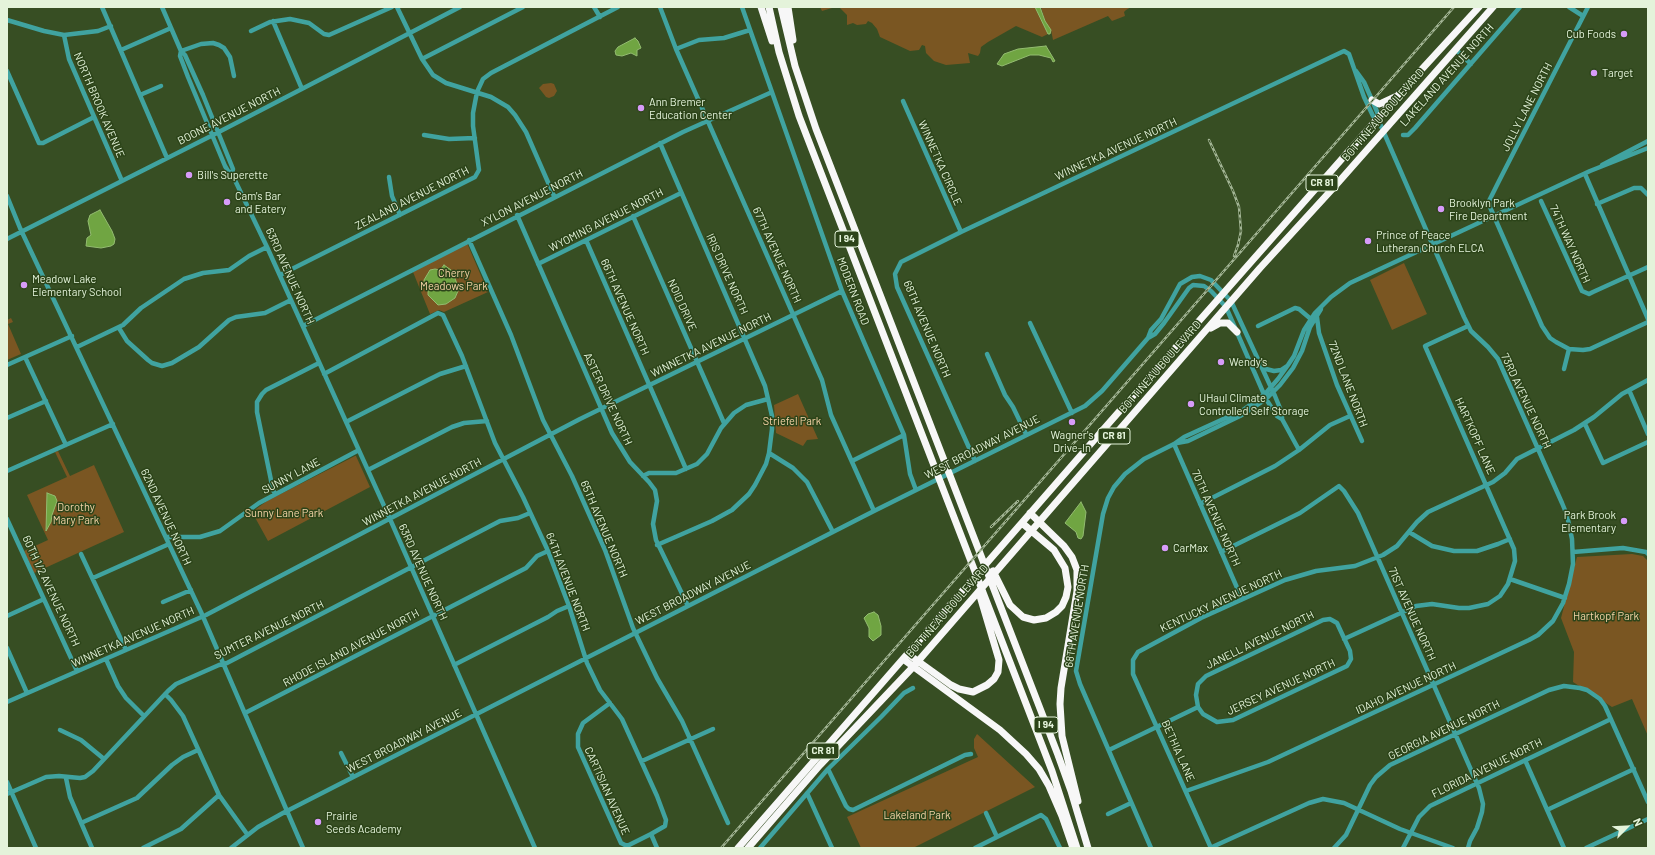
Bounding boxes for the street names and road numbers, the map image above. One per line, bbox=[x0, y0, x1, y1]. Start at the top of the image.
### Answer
street label: LAKELAND AVENUE NORTH bbox=[1397, 21, 1497, 129]
street label: NORTH BROOK AVENUE bbox=[71, 50, 127, 160]
street label: JOLLY LANE NORTH bbox=[1499, 60, 1555, 154]
street label: BOTTINEAU BOULEVARD bbox=[1339, 66, 1427, 164]
street label: BOONE AVENUE NORTH bbox=[175, 84, 283, 148]
street label: WINNETKA AVENUE NORTH bbox=[1053, 115, 1179, 183]
street label: WINNETKA CIRCLE bbox=[915, 118, 965, 208]
street label: ZEALAND AVENUE NORTH bbox=[353, 164, 471, 232]
street label: XYLON AVENUE NORTH bbox=[479, 167, 585, 229]
road number: CR 81 bbox=[1306, 175, 1338, 191]
street label: WYOMING AVENUE NORTH bbox=[547, 185, 665, 255]
street label: 74TH WAY NORTH bbox=[1547, 203, 1593, 285]
street label: 67TH AVENUE NORTH bbox=[750, 205, 804, 305]
street label: 63RD AVENUE NORTH bbox=[263, 226, 317, 326]
road number: I 94 bbox=[835, 231, 859, 247]
street label: IRIS DRIVE NORTH bbox=[703, 232, 751, 316]
street label: MODERN ROAD bbox=[834, 255, 872, 327]
street label: 66TH AVENUE NORTH bbox=[598, 257, 652, 357]
street label: NOID DRIVE bbox=[665, 277, 699, 333]
street label: 68TH AVENUE NORTH bbox=[901, 279, 953, 379]
street label: WINNETKA AVENUE NORTH bbox=[648, 310, 774, 380]
street label: BOTTINEAU BOULEVARD bbox=[1116, 318, 1204, 416]
street label: 72ND LANE NORTH bbox=[1325, 339, 1371, 429]
street label: ASTER DRIVE NORTH bbox=[581, 351, 635, 447]
street label: 73RD AVENUE NORTH bbox=[1498, 351, 1554, 451]
street label: HARTKOPF LANE bbox=[1452, 396, 1498, 476]
street label: WEST BROADWAY AVENUE bbox=[922, 412, 1042, 482]
road number: CR 81 bbox=[1098, 428, 1130, 444]
street label: SUNNY LANE bbox=[260, 455, 322, 497]
street label: WINNETKA AVENUE NORTH bbox=[360, 455, 484, 529]
street label: 62ND AVENUE NORTH bbox=[138, 467, 194, 567]
street label: 70TH AVENUE NORTH bbox=[1189, 468, 1243, 568]
street label: 65TH AVENUE NORTH bbox=[578, 479, 630, 579]
street label: 63RD AVENUE NORTH bbox=[396, 522, 450, 622]
street label: 64TH AVENUE NORTH bbox=[543, 531, 593, 633]
street label: 60TH 1/2 AVENUE NORTH bbox=[19, 533, 83, 649]
street label: WEST BROADWAY AVENUE bbox=[633, 558, 753, 628]
street label: BOTTINEAU BOULEVARD bbox=[903, 562, 991, 660]
street label: 68TH AVENUE NORTH bbox=[1062, 564, 1092, 668]
street label: 71ST AVENUE NORTH bbox=[1385, 565, 1439, 663]
street label: KENTUCKY AVENUE NORTH bbox=[1158, 567, 1284, 635]
street label: SUMTER AVENUE NORTH bbox=[212, 598, 326, 662]
street label: WINNETKA AVENUE NORTH bbox=[70, 604, 196, 670]
street label: RHODE ISLAND AVENUE NORTH bbox=[281, 606, 421, 690]
street label: JANELL AVENUE NORTH bbox=[1204, 608, 1316, 672]
street label: JERSEY AVENUE NORTH bbox=[1225, 656, 1337, 718]
street label: IDAHO AVENUE NORTH bbox=[1354, 659, 1458, 717]
street label: GEORGIA AVENUE NORTH bbox=[1386, 697, 1502, 763]
street label: WEST BROADWAY AVENUE bbox=[344, 706, 464, 776]
road number: I 94 bbox=[1034, 717, 1058, 733]
street label: BETHIA LANE bbox=[1159, 718, 1197, 784]
street label: FLORIDA AVENUE NORTH bbox=[1430, 735, 1544, 801]
road number: CR 81 bbox=[807, 743, 839, 759]
street label: CARTISIAN AVENUE bbox=[582, 745, 632, 837]

